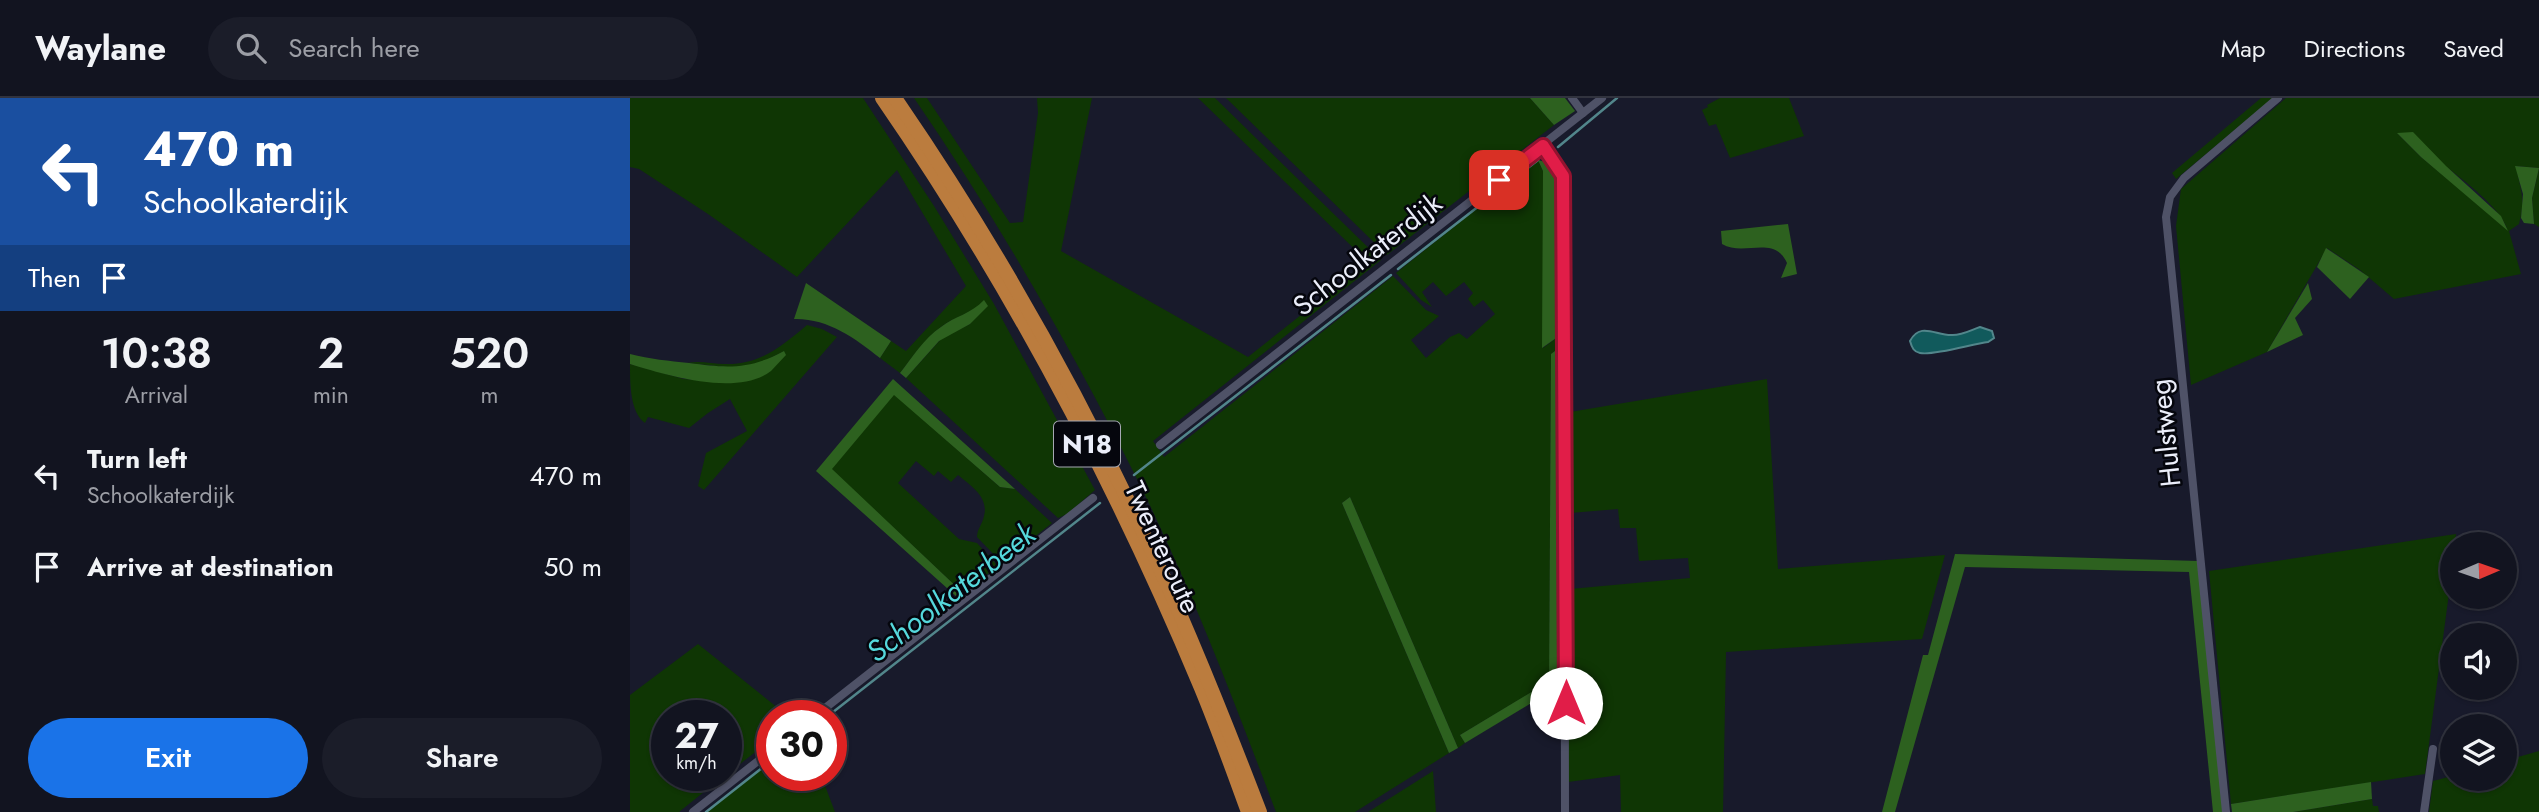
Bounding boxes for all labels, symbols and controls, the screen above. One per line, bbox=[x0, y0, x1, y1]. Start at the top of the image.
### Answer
search box bbox=[208, 17, 698, 80]
text: Waylane bbox=[35, 25, 166, 72]
icon: search bbox=[232, 29, 270, 67]
text: Search here bbox=[288, 29, 420, 67]
text: Map bbox=[2221, 31, 2266, 66]
text: Directions bbox=[2304, 31, 2405, 66]
text: Saved bbox=[2443, 31, 2504, 66]
text: 470 m bbox=[143, 114, 294, 184]
icon: left bbox=[28, 126, 119, 217]
pin bbox=[1469, 150, 1529, 210]
icon: arrive bbox=[1480, 161, 1518, 199]
text: Schoolkaterdijk bbox=[143, 179, 348, 225]
street label: Schoolkaterdijk bbox=[1284, 183, 1451, 326]
text: Then bbox=[28, 259, 81, 297]
icon: arrive bbox=[95, 259, 133, 297]
text: 10:38 bbox=[101, 323, 212, 384]
text: 2 bbox=[318, 323, 344, 384]
text: 520 bbox=[450, 323, 529, 384]
street label: Hulstweg bbox=[2139, 377, 2192, 489]
text: Arrival bbox=[125, 378, 188, 412]
text: min bbox=[313, 378, 349, 412]
text: m bbox=[480, 378, 498, 412]
road number: N18 bbox=[1054, 422, 1120, 466]
text: Turn left bbox=[87, 440, 187, 478]
icon: left bbox=[28, 457, 66, 495]
text: 470 m bbox=[530, 457, 602, 495]
street label: Twenteroute bbox=[1114, 474, 1211, 620]
text: Schoolkaterdijk bbox=[87, 478, 234, 512]
water label: Schoolkaterbeek bbox=[857, 512, 1045, 672]
north arrow bbox=[2440, 532, 2516, 609]
map controls bbox=[2440, 532, 2517, 791]
icon: arrive bbox=[28, 548, 66, 586]
text: Arrive at destination bbox=[87, 548, 334, 586]
text: 50 m bbox=[544, 548, 602, 586]
button: sound bbox=[2440, 623, 2517, 700]
position arrow bbox=[1529, 666, 1603, 740]
speed limit sign: 30 bbox=[756, 700, 847, 791]
text: 27 bbox=[674, 711, 719, 761]
button: layers bbox=[2440, 714, 2517, 791]
button: Exit bbox=[28, 718, 308, 798]
button: Share bbox=[322, 718, 602, 798]
text: km/h bbox=[676, 750, 717, 776]

